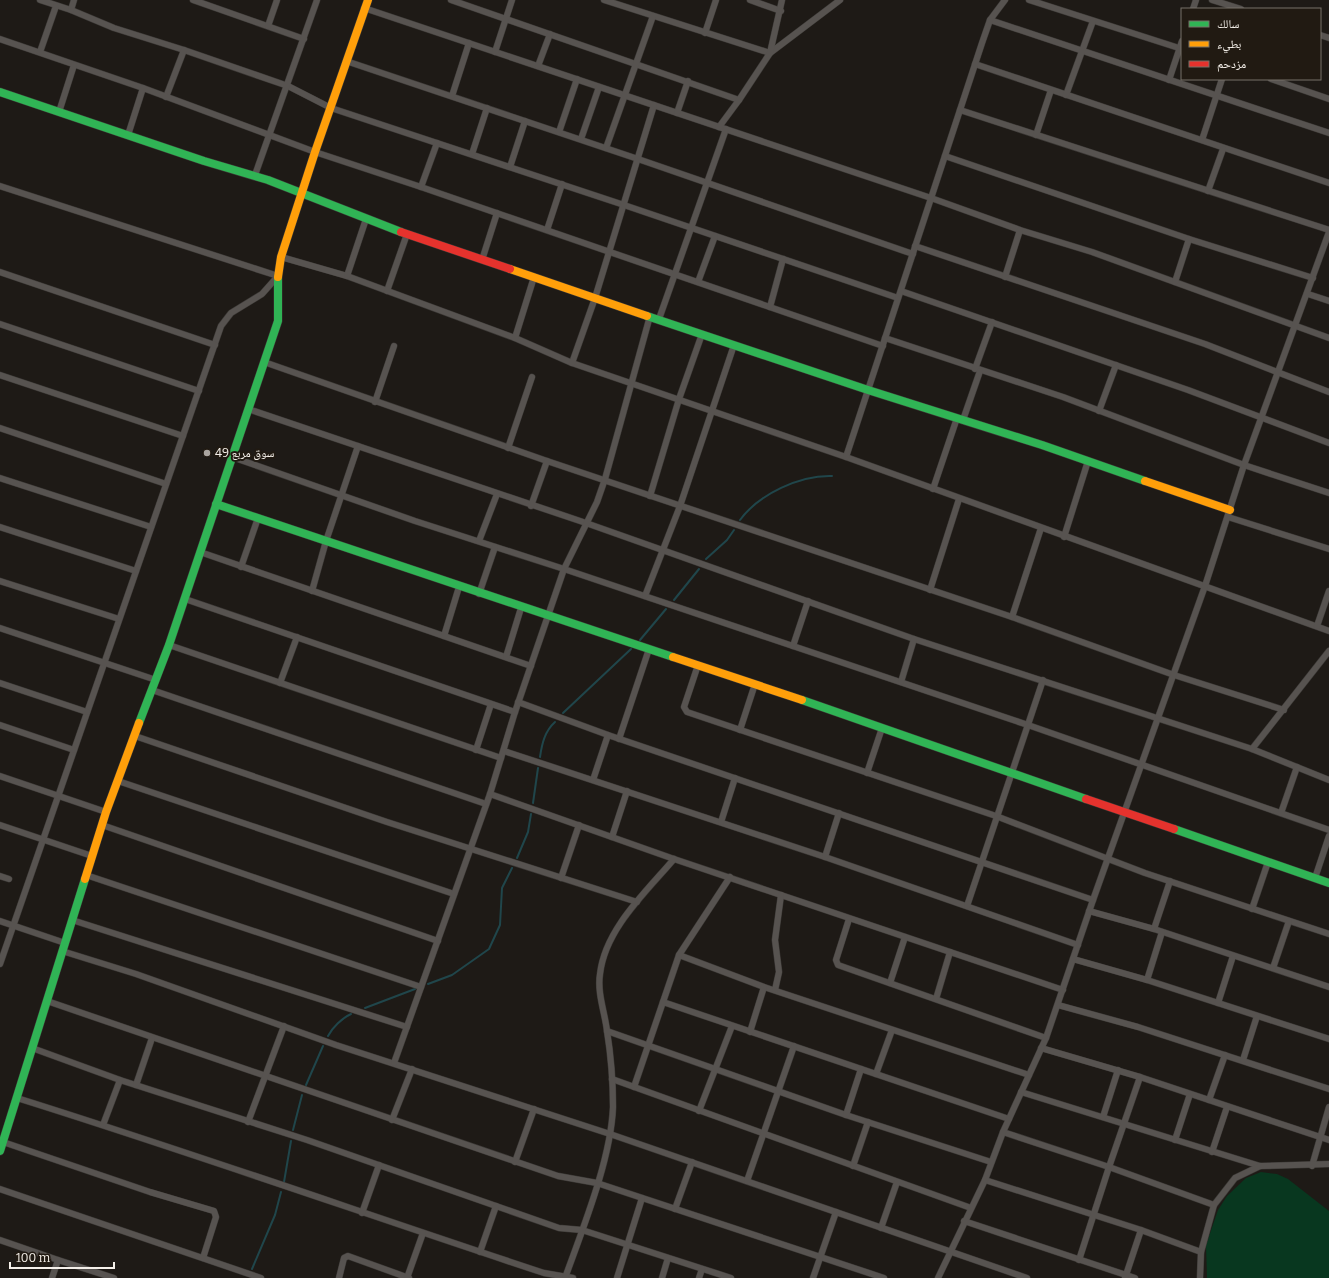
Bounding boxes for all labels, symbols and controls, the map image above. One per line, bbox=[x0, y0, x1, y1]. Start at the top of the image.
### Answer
legend bbox=[1181, 8, 1321, 80]
text: سالك bbox=[1217, 17, 1239, 31]
text: بطيء bbox=[1217, 37, 1241, 54]
text: مزدحم bbox=[1217, 57, 1246, 72]
place label: سوق مربع 49 bbox=[215, 446, 275, 460]
marker: سوق مربع 49 bbox=[202, 448, 212, 458]
scale bar bbox=[10, 1244, 114, 1270]
text: 100 m bbox=[16, 1251, 51, 1265]

